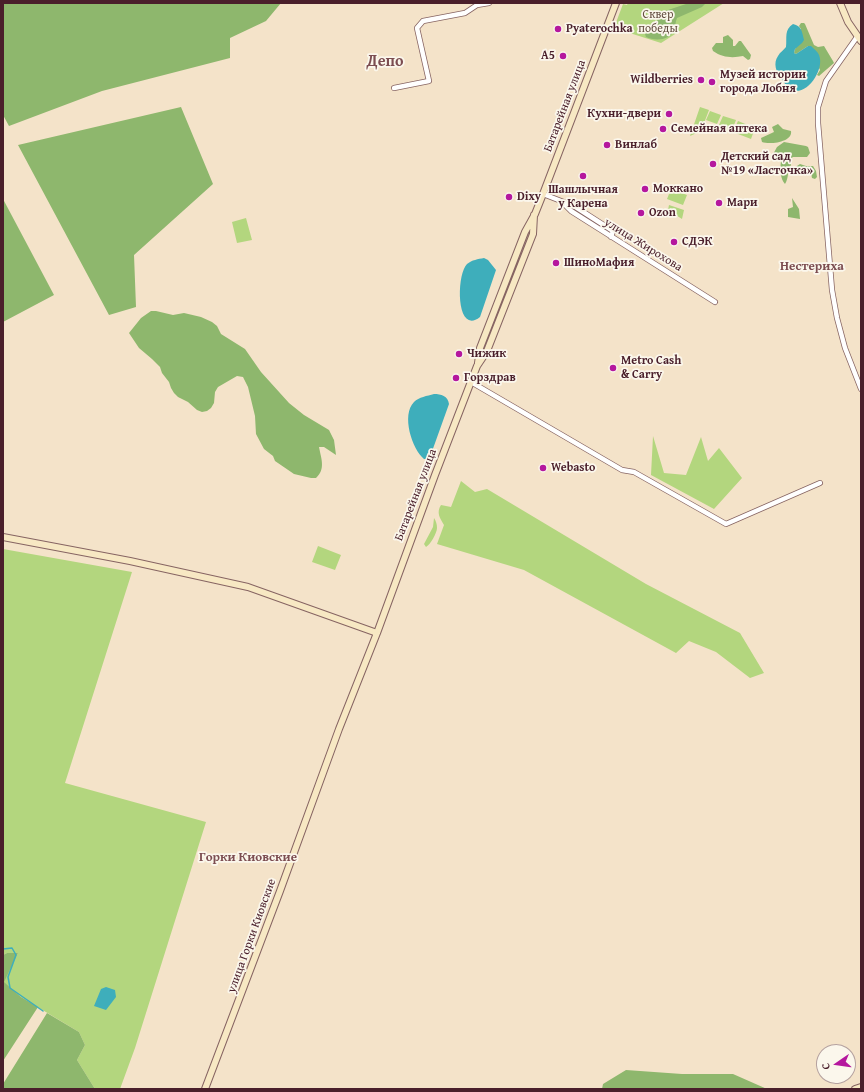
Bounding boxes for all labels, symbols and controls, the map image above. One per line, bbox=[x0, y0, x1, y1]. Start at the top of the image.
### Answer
park label: Сквер победы bbox=[638, 8, 678, 36]
place label: Pyaterochka bbox=[566, 22, 633, 36]
marker: Pyaterochka bbox=[553, 24, 563, 34]
place label: А5 bbox=[541, 49, 555, 63]
marker: А5 bbox=[558, 51, 568, 61]
district label: Депо bbox=[366, 52, 404, 72]
street label: Батарейная улица bbox=[541, 58, 589, 154]
place label: Музей истории города Лобня bbox=[720, 68, 806, 96]
place label: Wildberries bbox=[630, 73, 693, 87]
marker: Wildberries bbox=[696, 75, 706, 85]
marker: Музей истории города Лобня bbox=[707, 77, 717, 87]
place label: Кухни-двери bbox=[587, 107, 661, 121]
marker: Кухни-двери bbox=[664, 109, 674, 119]
place label: Семейная аптека bbox=[671, 122, 767, 136]
marker: Семейная аптека bbox=[658, 124, 668, 134]
place label: Винлаб bbox=[615, 138, 657, 152]
marker: Винлаб bbox=[602, 140, 612, 150]
place label: Детский сад №19 «Ласточка» bbox=[721, 150, 813, 178]
marker: Детский сад №19 «Ласточка» bbox=[708, 159, 718, 169]
marker: Шашлычная у Карена bbox=[578, 171, 588, 181]
place label: Моккано bbox=[653, 182, 703, 196]
place label: Шашлычная у Карена bbox=[548, 183, 618, 211]
marker: Моккано bbox=[640, 184, 650, 194]
place label: Dixy bbox=[517, 190, 541, 204]
marker: Dixy bbox=[504, 192, 514, 202]
place label: Мари bbox=[727, 196, 758, 210]
marker: Мари bbox=[714, 198, 724, 208]
place label: Ozon bbox=[649, 206, 676, 220]
marker: Ozon bbox=[636, 208, 646, 218]
street label: улица Жирохова bbox=[601, 215, 685, 275]
place label: СДЭК bbox=[682, 235, 713, 249]
marker: СДЭК bbox=[669, 237, 679, 247]
place label: ШиноМафия bbox=[564, 256, 634, 270]
marker: ШиноМафия bbox=[551, 258, 561, 268]
district label: Нестериха bbox=[780, 259, 844, 275]
place label: Чижик bbox=[467, 347, 506, 361]
marker: Чижик bbox=[454, 349, 464, 359]
place label: Metro Cash & Carry bbox=[621, 354, 681, 382]
marker: Metro Cash & Carry bbox=[608, 363, 618, 373]
place label: Горздрав bbox=[464, 371, 516, 385]
marker: Горздрав bbox=[451, 373, 461, 383]
street label: Батарейная улица bbox=[392, 447, 440, 543]
place label: Webasto bbox=[551, 461, 595, 475]
marker: Webasto bbox=[538, 463, 548, 473]
district label: Горки Киовские bbox=[199, 850, 297, 866]
street label: улица Горки Киовские bbox=[225, 877, 279, 995]
north arrow bbox=[816, 1044, 856, 1084]
text: С bbox=[817, 1062, 834, 1071]

